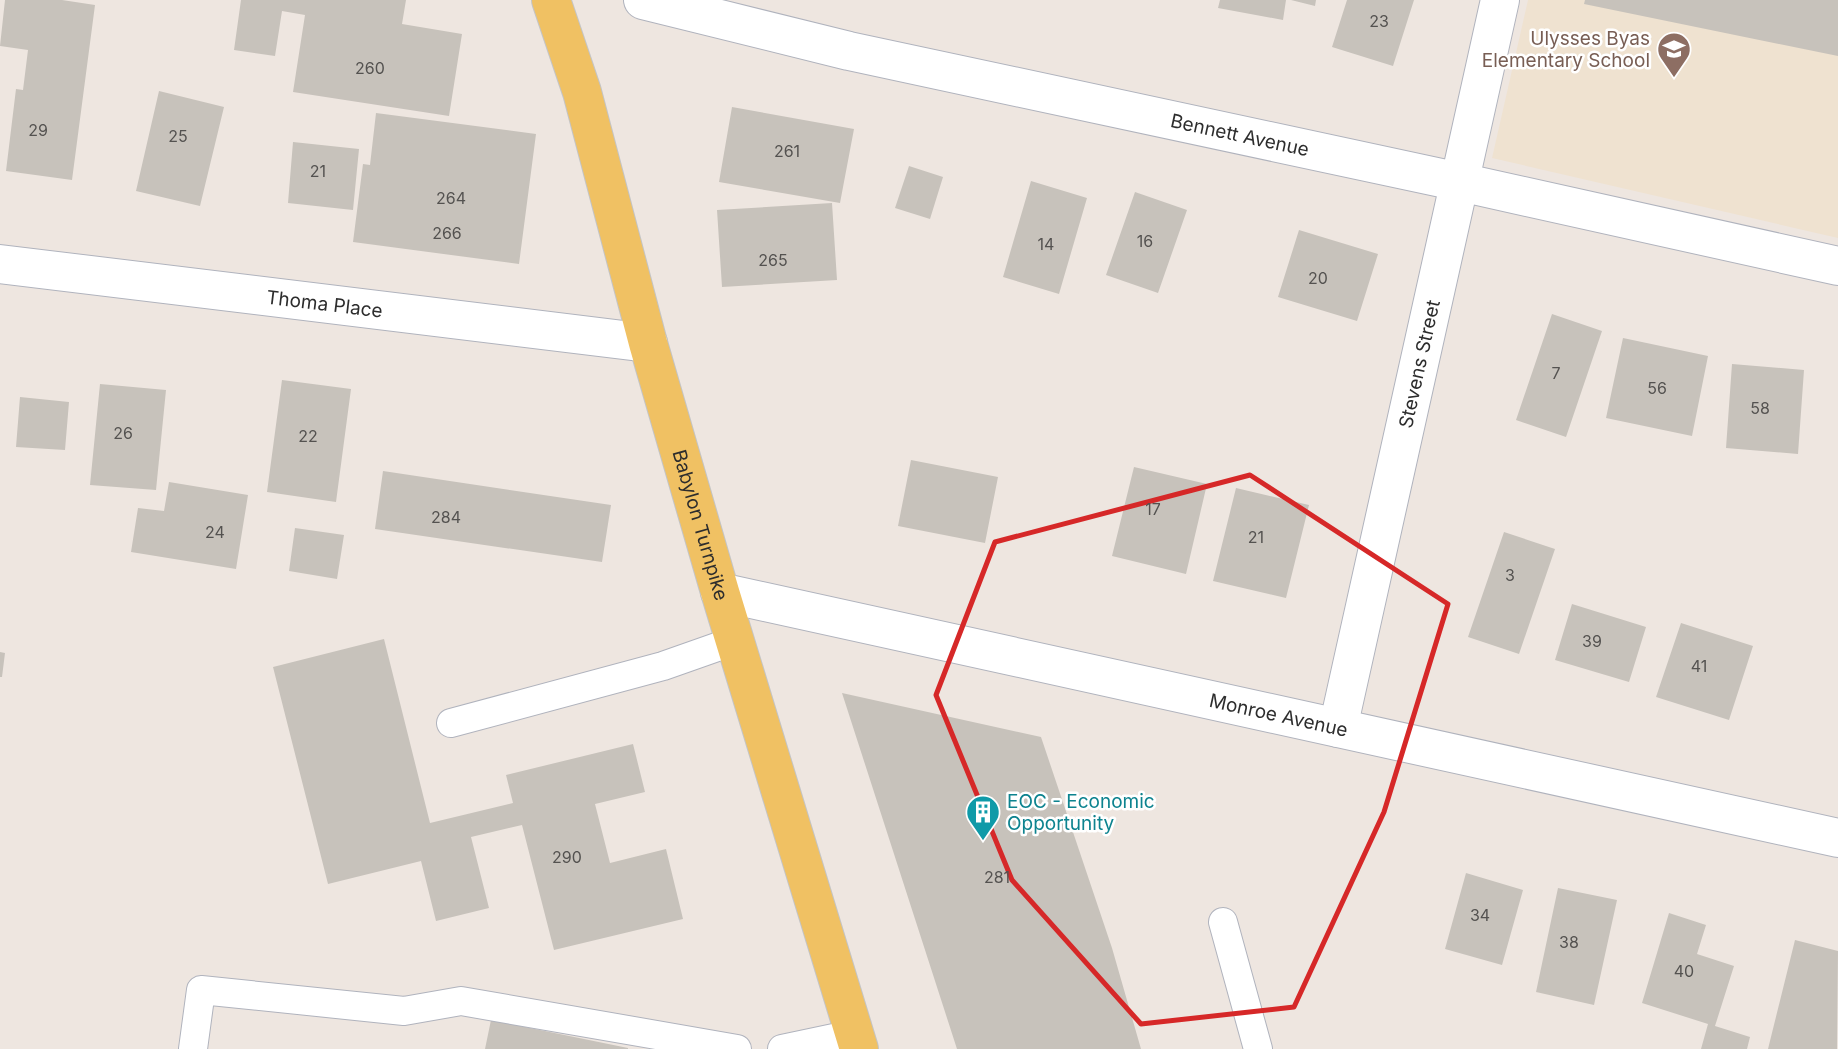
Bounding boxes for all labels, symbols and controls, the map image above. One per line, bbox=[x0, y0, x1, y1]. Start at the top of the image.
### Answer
house number: 23 bbox=[1369, 11, 1389, 31]
place label: Ulysses Byas Elementary School bbox=[1482, 27, 1650, 72]
school or university icon: Ulysses Byas Elementary School bbox=[1655, 30, 1693, 79]
house number: 260 bbox=[355, 58, 385, 78]
street label: Bennett Avenue bbox=[1168, 109, 1311, 161]
house number: 29 bbox=[28, 120, 48, 140]
house number: 25 bbox=[168, 126, 188, 146]
house number: 261 bbox=[774, 141, 800, 161]
house number: 21 bbox=[310, 161, 326, 181]
house number: 264 bbox=[436, 188, 466, 208]
house number: 266 bbox=[432, 223, 462, 243]
house number: 16 bbox=[1137, 231, 1153, 251]
house number: 14 bbox=[1038, 234, 1054, 254]
house number: 265 bbox=[758, 250, 788, 270]
house number: 20 bbox=[1308, 268, 1328, 288]
street label: Thoma Place bbox=[265, 286, 384, 323]
street label: Stevens Street bbox=[1394, 298, 1445, 430]
house number: 7 bbox=[1551, 363, 1561, 383]
house number: 56 bbox=[1647, 378, 1667, 398]
house number: 58 bbox=[1750, 398, 1770, 418]
house number: 26 bbox=[113, 423, 133, 443]
house number: 22 bbox=[298, 426, 318, 446]
street label: Babylon Turnpike bbox=[667, 447, 733, 603]
house number: 17 bbox=[1145, 499, 1161, 519]
house number: 284 bbox=[431, 507, 461, 527]
house number: 24 bbox=[205, 522, 225, 542]
house number: 21 bbox=[1248, 527, 1264, 547]
house number: 3 bbox=[1505, 565, 1515, 585]
house number: 39 bbox=[1582, 631, 1602, 651]
house number: 41 bbox=[1691, 656, 1707, 676]
street label: Monroe Avenue bbox=[1207, 689, 1350, 742]
place label: EOC - Economic Opportunity bbox=[1007, 790, 1155, 835]
building icon: EOC - Economic Opportunity bbox=[964, 793, 1002, 842]
house number: 290 bbox=[552, 847, 582, 867]
house number: 281 bbox=[984, 867, 1010, 887]
house number: 34 bbox=[1470, 905, 1490, 925]
house number: 38 bbox=[1559, 932, 1579, 952]
house number: 40 bbox=[1674, 961, 1694, 981]

